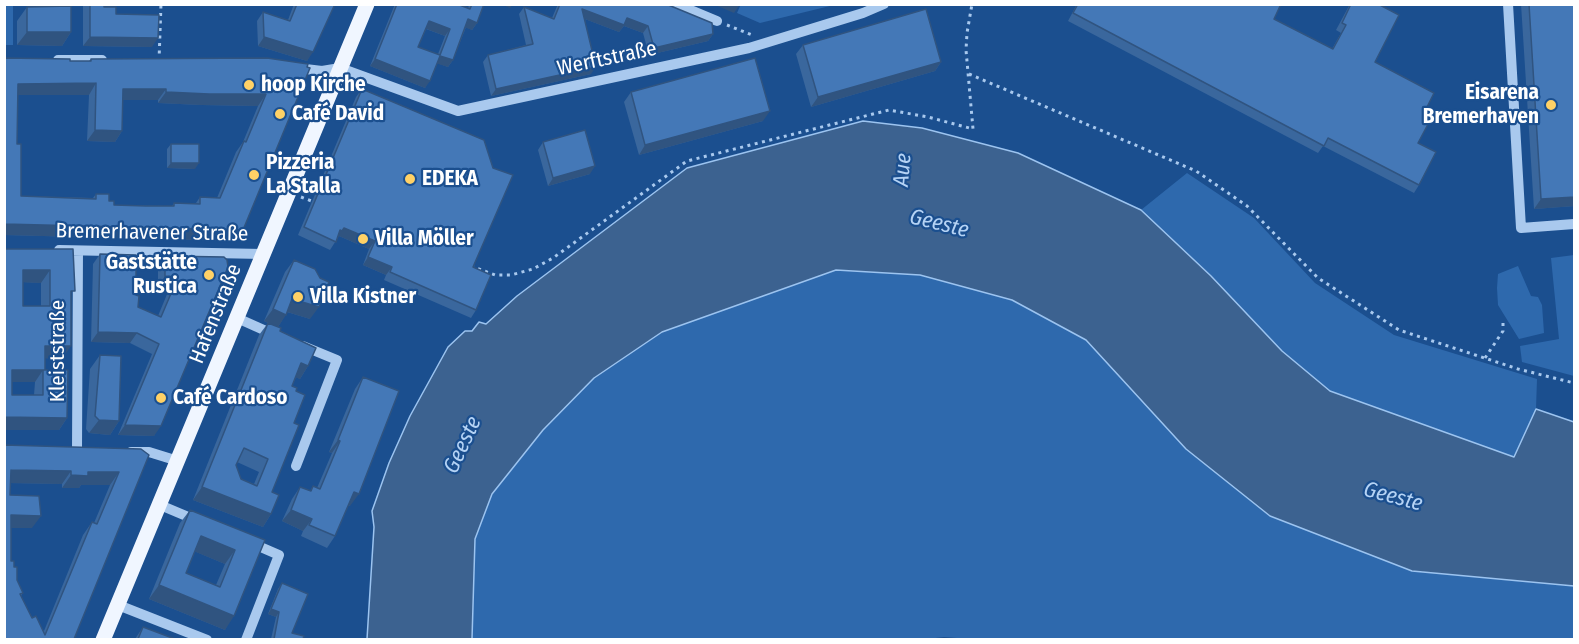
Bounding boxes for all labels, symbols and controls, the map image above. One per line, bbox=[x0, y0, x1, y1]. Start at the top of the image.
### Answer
street label: Werftstraße bbox=[555, 36, 659, 82]
place label: hoop Kirche bbox=[261, 72, 366, 98]
marker: hoop Kirche bbox=[242, 78, 256, 92]
place label: Eisarena Bremerhaven bbox=[1423, 80, 1539, 130]
marker: Eisarena Bremerhaven bbox=[1544, 98, 1558, 112]
place label: Café David bbox=[292, 101, 384, 127]
marker: Café David bbox=[273, 107, 287, 121]
place label: Pizzeria La Stalla bbox=[266, 150, 341, 200]
water label: Aue bbox=[888, 152, 918, 188]
place label: EDEKA bbox=[422, 166, 478, 192]
marker: Pizzeria La Stalla bbox=[247, 168, 261, 182]
marker: EDEKA bbox=[403, 172, 417, 186]
water label: Geeste bbox=[907, 204, 971, 244]
street label: Bremerhavener Straße bbox=[55, 219, 249, 247]
place label: Villa Möller bbox=[375, 226, 474, 252]
marker: Villa Möller bbox=[356, 232, 370, 246]
place label: Gaststätte Rustica bbox=[106, 250, 197, 300]
street label: Hafenstraße bbox=[185, 261, 247, 367]
marker: Gaststätte Rustica bbox=[202, 268, 216, 282]
place label: Villa Kistner bbox=[310, 284, 416, 310]
marker: Villa Kistner bbox=[291, 290, 305, 304]
street label: Kleiststraße bbox=[45, 300, 71, 402]
place label: Café Cardoso bbox=[173, 385, 287, 411]
marker: Café Cardoso bbox=[154, 391, 168, 405]
water label: Geeste bbox=[438, 412, 488, 478]
water label: Geeste bbox=[1361, 477, 1425, 517]

